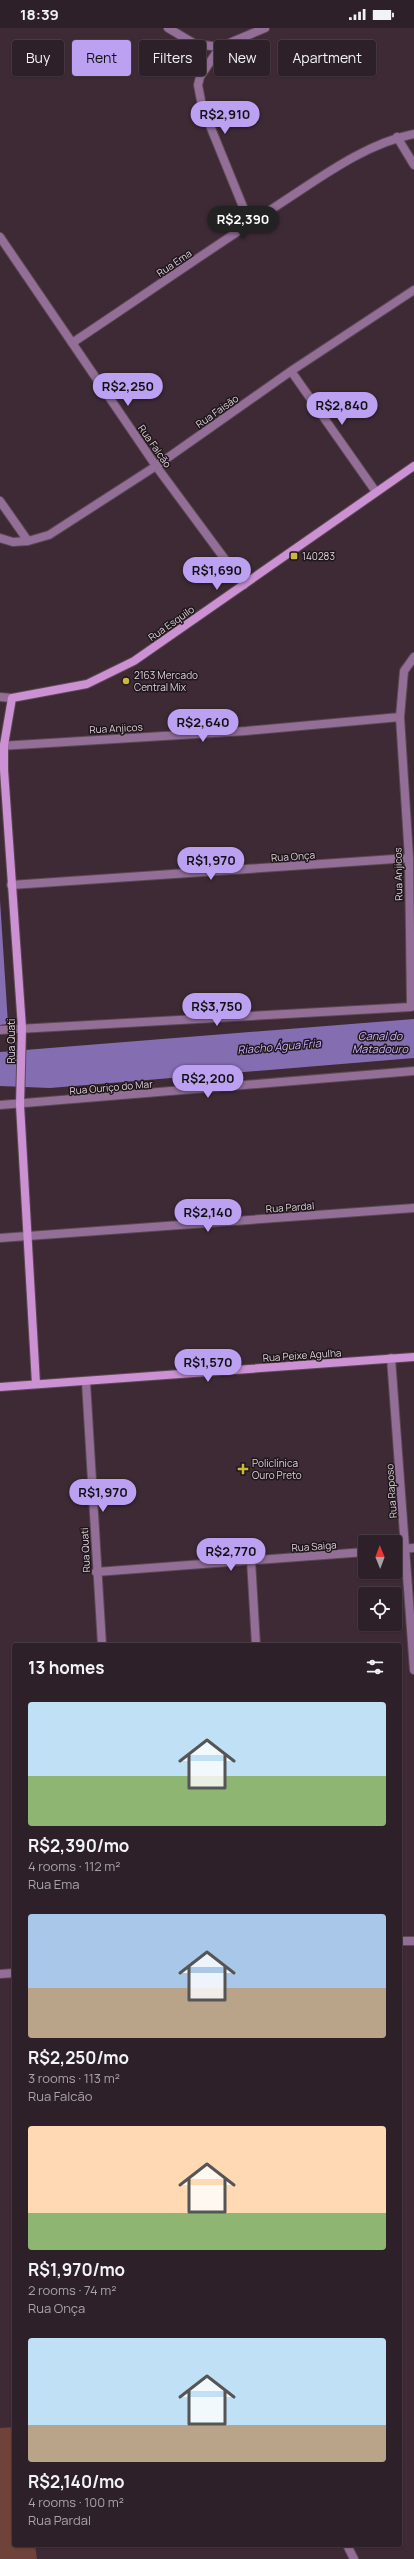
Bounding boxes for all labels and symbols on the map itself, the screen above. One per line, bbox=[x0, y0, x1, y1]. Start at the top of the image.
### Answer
pin: R$2,910 bbox=[188, 101, 262, 135]
pin: R$2,390 bbox=[206, 206, 280, 240]
street label: Rua Ema bbox=[154, 246, 194, 280]
pin: R$2,250 bbox=[91, 373, 165, 407]
street label: Rua Faisão bbox=[193, 391, 241, 431]
pin: R$2,840 bbox=[305, 392, 379, 426]
street label: Rua Falcão bbox=[135, 422, 175, 470]
place label: 140283 bbox=[302, 549, 335, 563]
marker: 140283 bbox=[289, 551, 299, 561]
pin: R$1,690 bbox=[180, 557, 254, 591]
street label: Rua Esquilo bbox=[145, 602, 197, 644]
place label: 2163 Mercado Central Mix bbox=[134, 668, 198, 694]
marker: 2163 Mercado Central Mix bbox=[121, 676, 131, 686]
pin: R$2,640 bbox=[166, 709, 240, 743]
street label: Rua Anjicos bbox=[89, 720, 143, 736]
pin: R$1,970 bbox=[174, 847, 248, 881]
street label: Rua Onça bbox=[271, 847, 315, 865]
street label: Rua Anjicos bbox=[391, 847, 405, 901]
pin: R$3,750 bbox=[180, 993, 254, 1027]
street label: Rua Quati bbox=[4, 1019, 18, 1063]
water label: Canal do Matadouro bbox=[352, 1028, 409, 1056]
water label: Riacho Água Fria bbox=[237, 1035, 322, 1057]
pin: R$2,200 bbox=[171, 1065, 245, 1099]
street label: Rua Ouriço do Mar bbox=[69, 1076, 154, 1098]
street label: Rua Pardal bbox=[265, 1198, 315, 1216]
pin: R$2,140 bbox=[171, 1199, 245, 1233]
street label: Rua Peixe Agulha bbox=[262, 1345, 342, 1365]
pin: R$1,570 bbox=[171, 1349, 245, 1383]
place label: Policlínica Ouro Preto bbox=[252, 1456, 302, 1482]
marker: Policlínica Ouro Preto bbox=[237, 1463, 249, 1475]
street label: Rua Raposo bbox=[382, 1463, 400, 1519]
pin: R$1,970 bbox=[66, 1479, 140, 1513]
street label: Rua Quati bbox=[77, 1527, 93, 1573]
north arrow bbox=[358, 1535, 402, 1579]
street label: Rua Saiga bbox=[291, 1537, 337, 1555]
pin: R$2,770 bbox=[194, 1538, 268, 1572]

